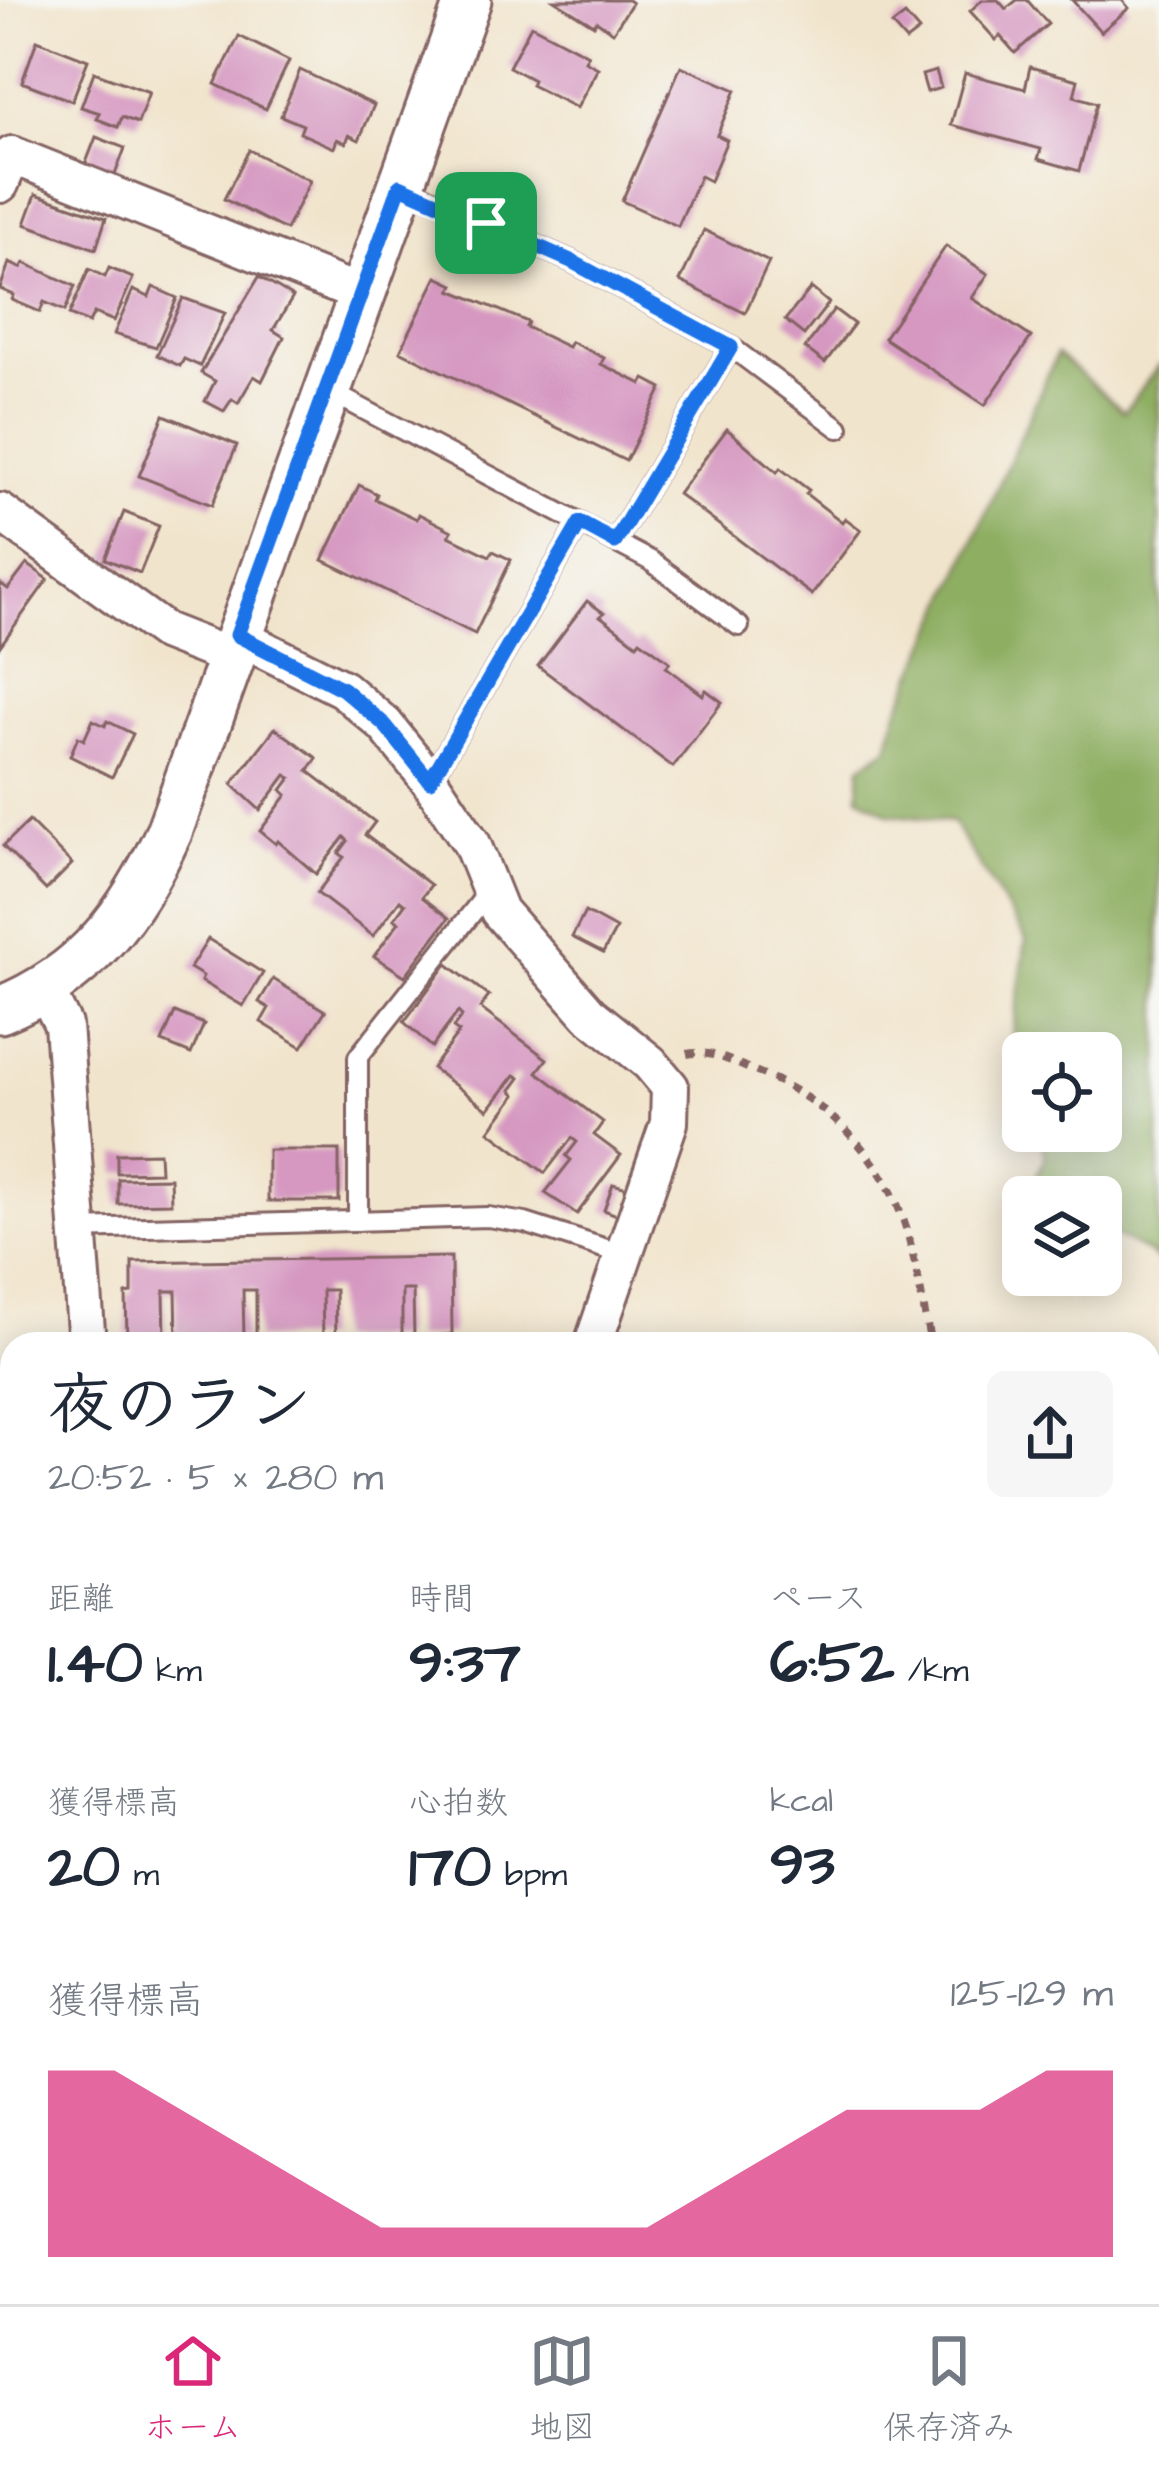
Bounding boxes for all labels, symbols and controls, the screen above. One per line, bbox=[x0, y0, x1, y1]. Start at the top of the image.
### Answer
pin bbox=[435, 172, 537, 274]
icon: arrive bbox=[453, 190, 519, 256]
map controls bbox=[1002, 1032, 1122, 1296]
button: locate bbox=[1002, 1032, 1122, 1152]
button: layers bbox=[1002, 1176, 1122, 1296]
text: 夜のラン bbox=[48, 1361, 312, 1453]
button: share bbox=[987, 1371, 1113, 1497]
text: 20:52 · 5 × 280 m bbox=[48, 1452, 383, 1506]
text: 距離 bbox=[48, 1576, 114, 1622]
text: 時間 bbox=[409, 1576, 475, 1622]
text: ペース bbox=[770, 1576, 867, 1622]
text: 1.40 bbox=[48, 1622, 143, 1705]
text: 9:37 bbox=[409, 1622, 521, 1705]
text: 6:52 bbox=[770, 1622, 894, 1705]
text: km bbox=[143, 1648, 202, 1694]
text: /km bbox=[894, 1648, 969, 1694]
text: kcal bbox=[770, 1778, 833, 1824]
text: 獲得標高 bbox=[48, 1780, 180, 1826]
text: 心拍数 bbox=[409, 1780, 508, 1826]
text: 93 bbox=[770, 1824, 835, 1907]
text: 20 bbox=[48, 1826, 120, 1909]
text: 170 bbox=[409, 1826, 491, 1909]
text: m bbox=[120, 1852, 159, 1898]
text: bpm bbox=[491, 1852, 567, 1898]
text: 125–129 m bbox=[950, 1968, 1113, 2022]
text: 獲得標高 bbox=[48, 1975, 204, 2029]
tab: ホーム bbox=[144, 2328, 242, 2451]
tab: 地図 bbox=[529, 2328, 595, 2451]
tab: 保存済み bbox=[883, 2328, 1015, 2451]

